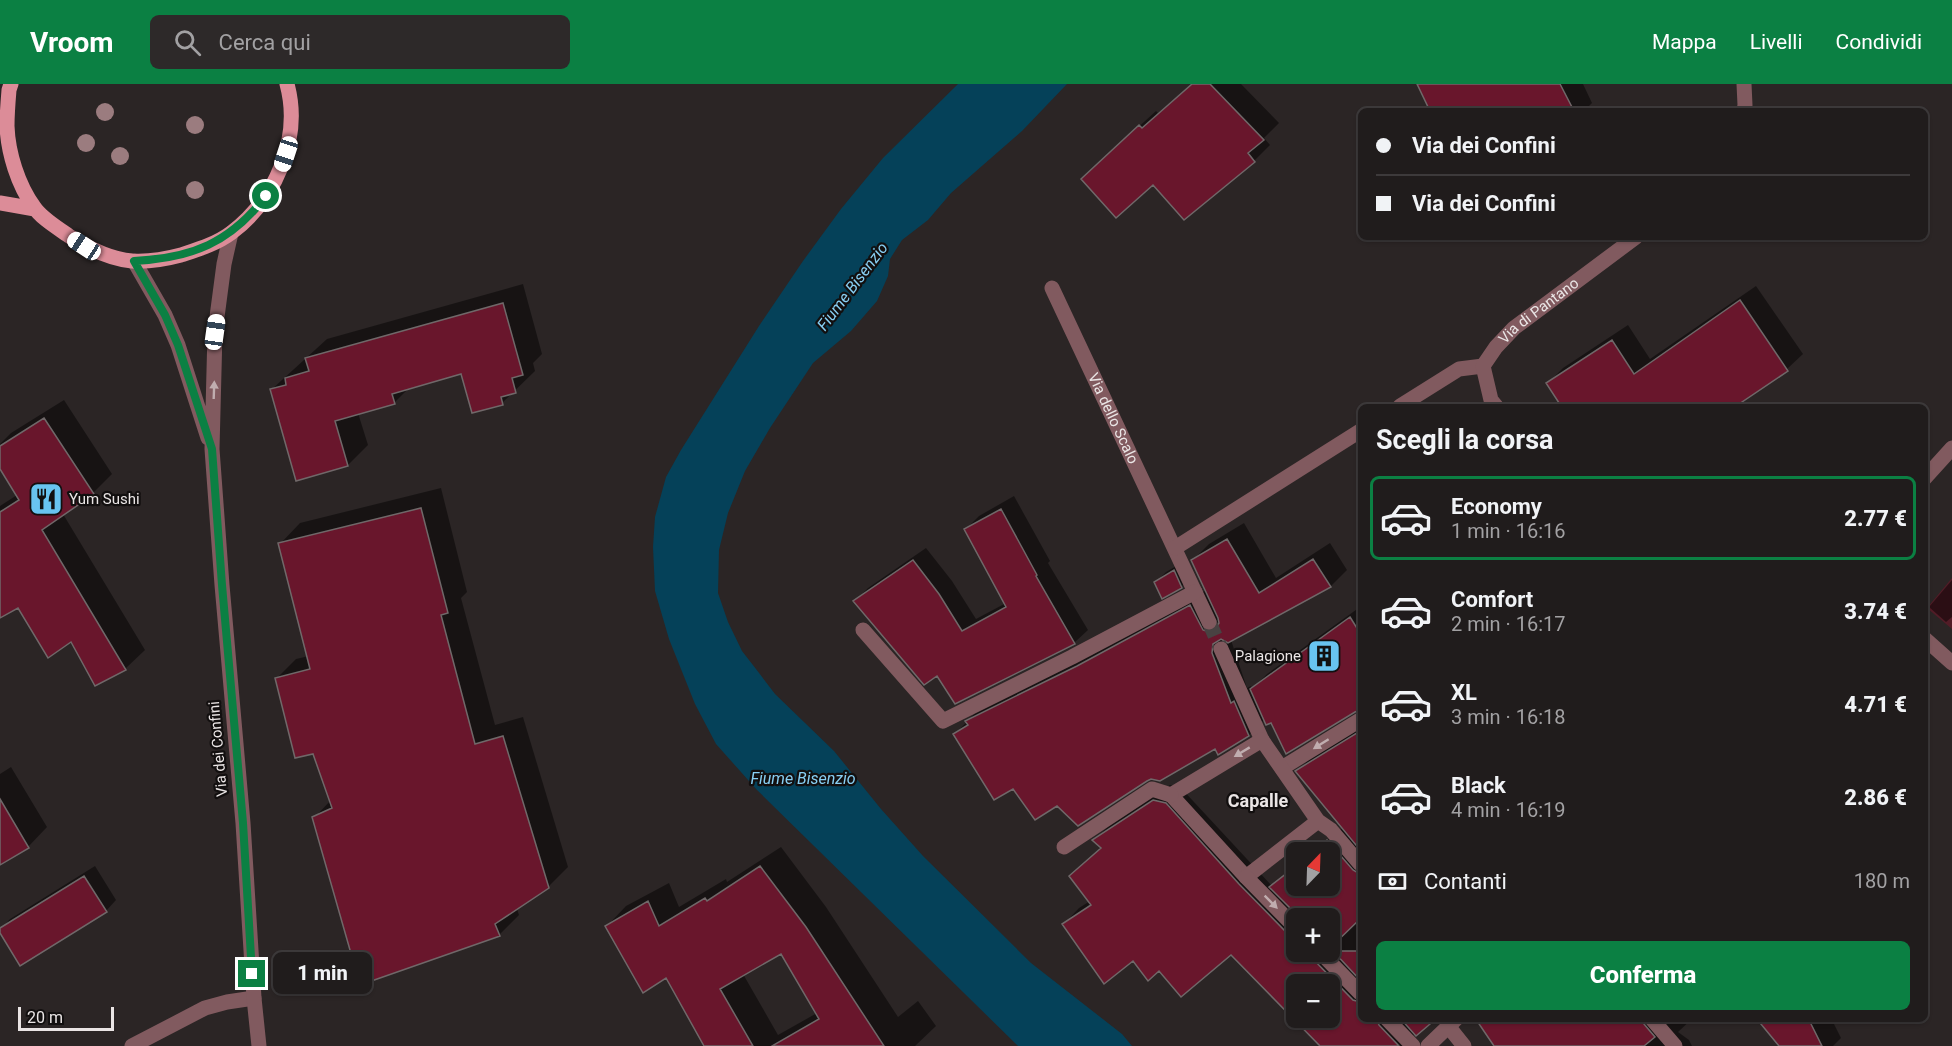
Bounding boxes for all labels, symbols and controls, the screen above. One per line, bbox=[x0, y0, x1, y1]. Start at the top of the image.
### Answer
search box bbox=[150, 15, 570, 69]
text: Vroom bbox=[30, 26, 114, 59]
icon: search bbox=[171, 26, 204, 59]
text: Cerca qui bbox=[219, 30, 311, 55]
text: Mappa bbox=[1652, 30, 1717, 54]
text: Livelli bbox=[1750, 30, 1803, 54]
text: Condividi bbox=[1836, 30, 1922, 54]
text: Via dei Confini bbox=[1412, 133, 1556, 158]
car bbox=[272, 134, 300, 174]
route start bbox=[252, 182, 279, 209]
text: Via dei Confini bbox=[1412, 191, 1556, 216]
car bbox=[64, 229, 104, 263]
water label: Fiume Bisenzio bbox=[813, 238, 892, 334]
street label: Via di Pantano bbox=[1495, 274, 1582, 347]
car bbox=[204, 313, 226, 351]
street label: Via dello Scalo bbox=[1084, 370, 1142, 467]
one-way arrow bbox=[209, 381, 218, 400]
text: Scegli la corsa bbox=[1376, 424, 1554, 456]
restaurant icon: Yum Sushi bbox=[28, 481, 64, 517]
place label: Yum Sushi bbox=[69, 490, 140, 508]
icon: car bbox=[1379, 491, 1433, 545]
text: Economy bbox=[1451, 494, 1542, 519]
text: 2.77 € bbox=[1844, 506, 1907, 531]
text: 1 min · 16:16 bbox=[1451, 519, 1566, 543]
icon: car bbox=[1379, 584, 1433, 638]
text: Comfort bbox=[1451, 587, 1533, 612]
text: 3.74 € bbox=[1844, 599, 1907, 624]
text: 2 min · 16:17 bbox=[1451, 612, 1566, 636]
building icon: Palagione bbox=[1306, 638, 1342, 674]
place label: Palagione bbox=[1235, 647, 1301, 665]
icon: car bbox=[1379, 677, 1433, 731]
text: XL bbox=[1451, 680, 1477, 705]
text: 4.71 € bbox=[1844, 692, 1907, 717]
street label: Via dei Confini bbox=[205, 701, 231, 797]
text: 3 min · 16:18 bbox=[1451, 705, 1566, 729]
one-way arrow bbox=[1313, 739, 1329, 750]
one-way arrow bbox=[1234, 746, 1250, 757]
water label: Fiume Bisenzio bbox=[750, 769, 856, 788]
icon: car bbox=[1379, 770, 1433, 824]
text: Black bbox=[1451, 773, 1506, 798]
text: 2.86 € bbox=[1844, 785, 1907, 810]
district label: Capalle bbox=[1228, 790, 1288, 811]
text: 4 min · 16:19 bbox=[1451, 798, 1566, 822]
north arrow bbox=[1286, 842, 1340, 896]
map controls bbox=[1286, 842, 1340, 1028]
icon: cash bbox=[1376, 865, 1409, 898]
text: Contanti bbox=[1424, 869, 1507, 894]
text: 180 m bbox=[1854, 869, 1910, 893]
one-way arrow bbox=[1263, 895, 1277, 909]
button: + bbox=[1286, 908, 1340, 962]
button: Conferma bbox=[1376, 941, 1910, 1010]
callout: 1 min bbox=[273, 953, 372, 995]
route end bbox=[238, 960, 265, 987]
text: 1 min bbox=[297, 961, 348, 985]
button: − bbox=[1286, 974, 1340, 1028]
scale bar bbox=[18, 1004, 114, 1032]
text: 20 m bbox=[27, 1008, 63, 1027]

